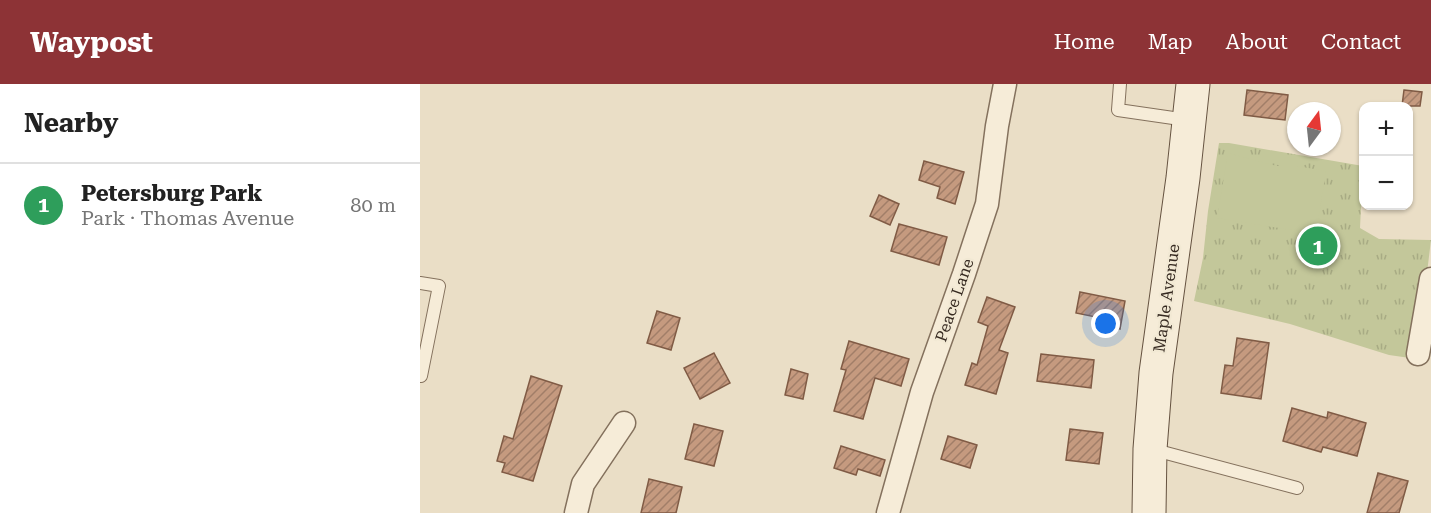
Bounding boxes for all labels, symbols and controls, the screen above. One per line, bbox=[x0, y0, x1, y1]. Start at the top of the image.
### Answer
text: Waypost bbox=[30, 26, 153, 59]
text: Home bbox=[1054, 30, 1115, 54]
text: Map bbox=[1148, 30, 1193, 54]
text: About bbox=[1226, 30, 1288, 54]
text: Contact bbox=[1321, 30, 1401, 54]
north arrow bbox=[1287, 102, 1341, 156]
map controls bbox=[1359, 102, 1413, 210]
button: + bbox=[1359, 102, 1413, 156]
text: Nearby bbox=[24, 108, 118, 138]
button: − bbox=[1359, 156, 1413, 210]
text: Petersburg Park bbox=[81, 181, 262, 206]
text: 1 bbox=[38, 193, 49, 217]
text: 80 m bbox=[350, 193, 396, 217]
text: Park · Thomas Avenue bbox=[81, 206, 294, 230]
pin: 1 bbox=[1298, 224, 1338, 268]
street label: Maple Avenue bbox=[1149, 242, 1184, 354]
street label: Peace Lane bbox=[931, 256, 978, 344]
your location bbox=[1091, 309, 1120, 338]

